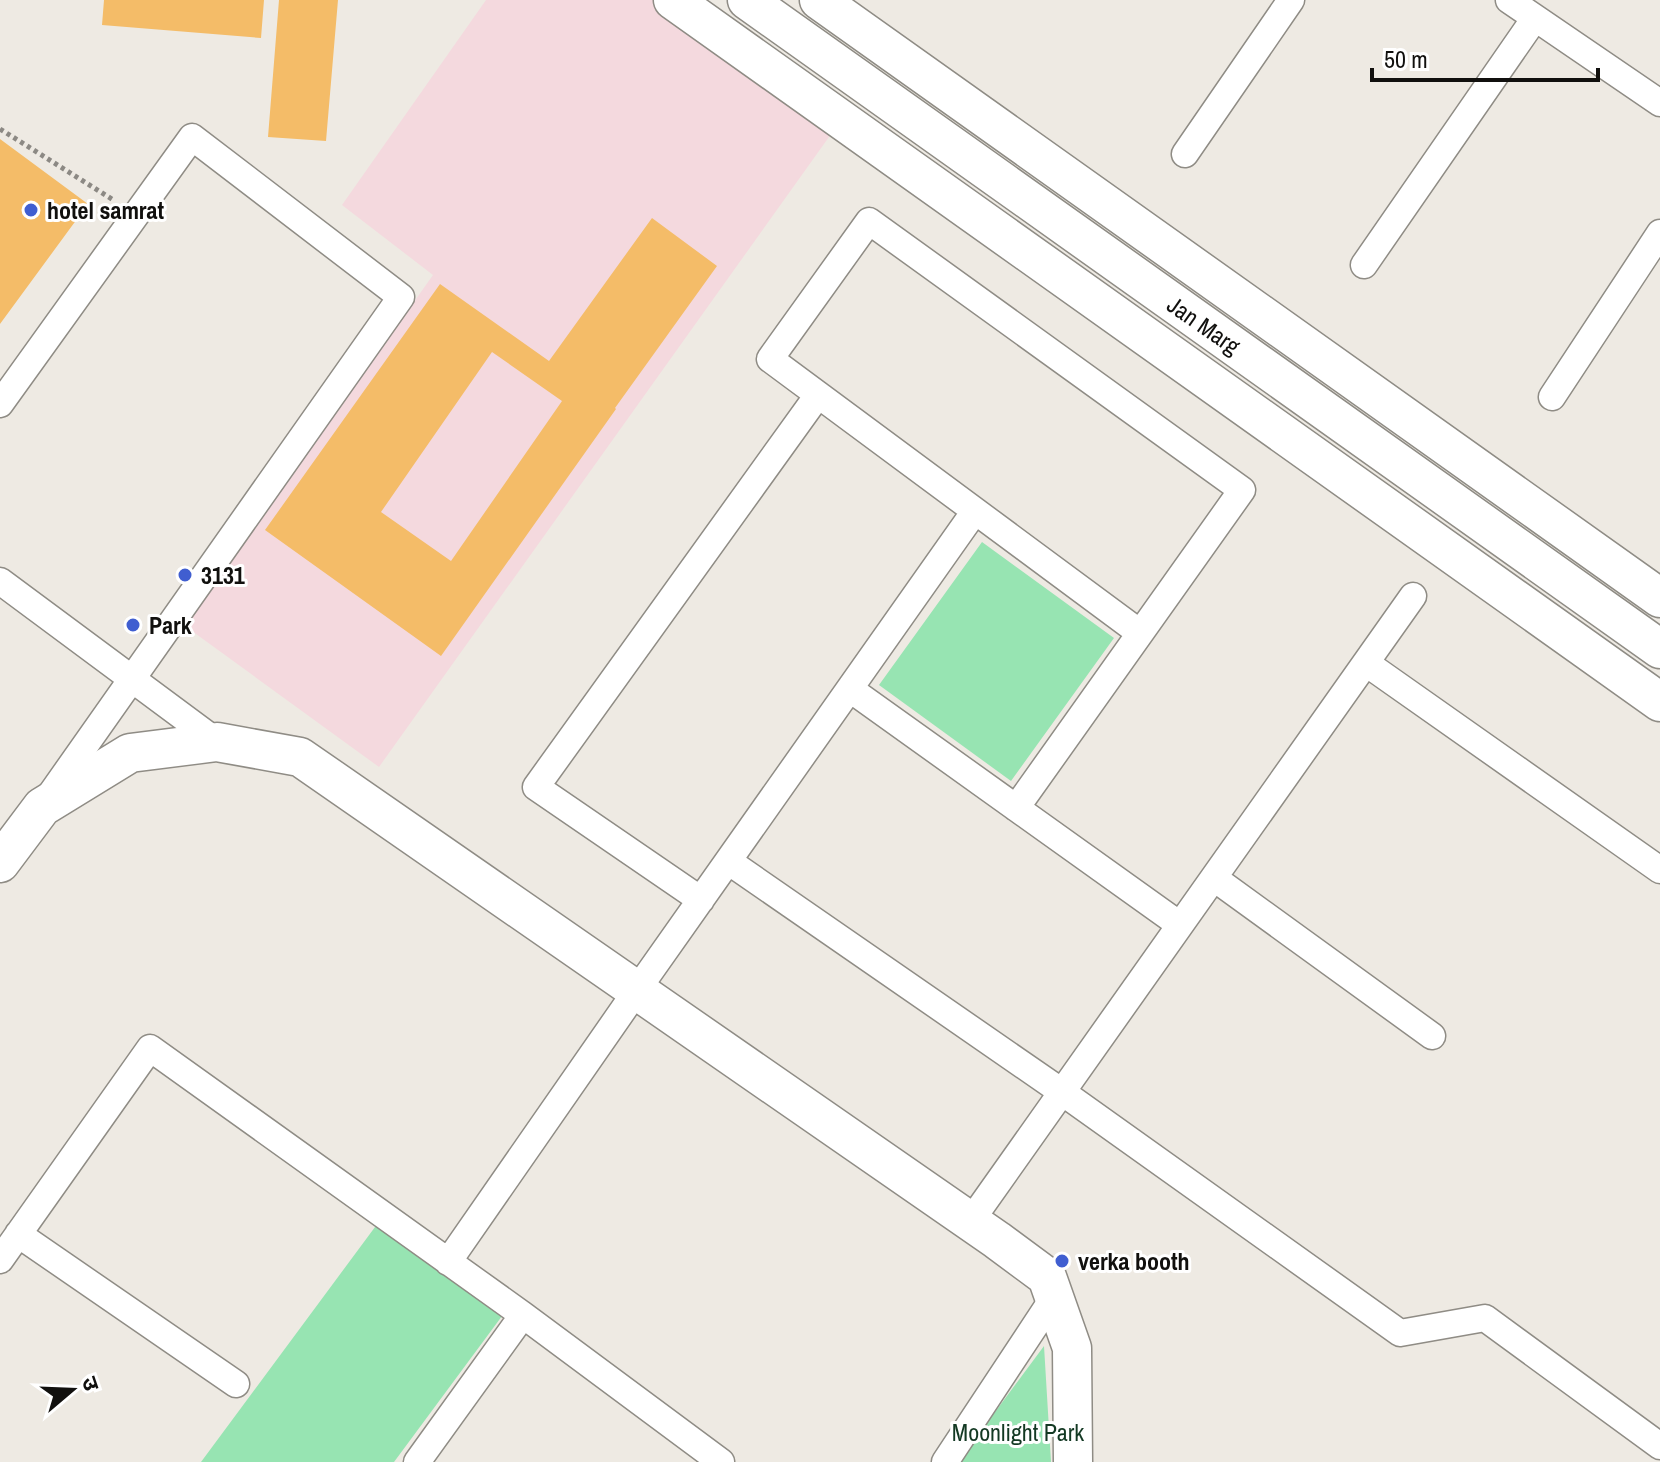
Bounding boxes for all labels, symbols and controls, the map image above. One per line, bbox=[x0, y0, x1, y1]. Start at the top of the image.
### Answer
scale bar bbox=[1372, 32, 1598, 82]
text: 50 m bbox=[1384, 43, 1428, 75]
place label: hotel samrat bbox=[47, 194, 164, 226]
marker: hotel samrat bbox=[22, 201, 40, 219]
street label: Jan Marg bbox=[1161, 288, 1247, 362]
place label: 3131 bbox=[201, 559, 245, 591]
marker: 3131 bbox=[176, 566, 194, 584]
place label: Park bbox=[149, 609, 192, 641]
marker: Park bbox=[124, 616, 142, 634]
place label: verka booth bbox=[1078, 1245, 1190, 1277]
marker: verka booth bbox=[1053, 1252, 1071, 1270]
north arrow bbox=[32, 1350, 112, 1430]
text: उ bbox=[75, 1373, 108, 1396]
park label: Moonlight Park bbox=[952, 1416, 1084, 1448]

